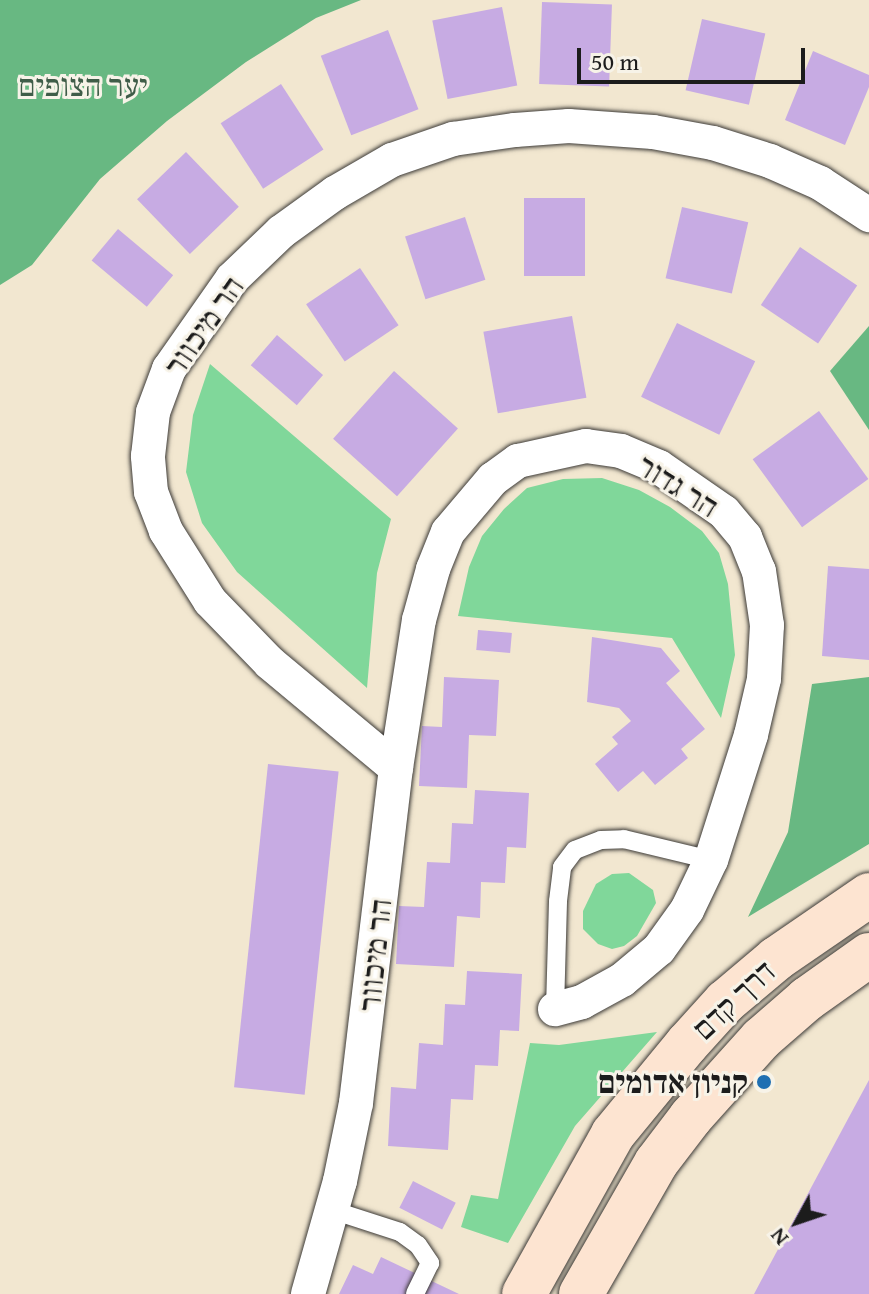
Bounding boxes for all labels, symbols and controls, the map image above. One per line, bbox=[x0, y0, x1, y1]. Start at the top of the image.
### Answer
scale bar bbox=[581, 32, 809, 82]
text: 50 m bbox=[591, 44, 639, 79]
park label: יער הצופים bbox=[18, 66, 148, 104]
street label: הר מיכוור bbox=[156, 269, 252, 383]
street label: הר גדור bbox=[630, 446, 726, 526]
street label: הר מיכוור bbox=[350, 897, 400, 1013]
street label: דרך קדם bbox=[684, 952, 784, 1048]
place label: קניון אדומים bbox=[598, 1063, 748, 1101]
marker: קניון אדומים bbox=[755, 1073, 773, 1091]
north arrow bbox=[757, 1182, 837, 1262]
text: N bbox=[762, 1222, 796, 1253]

